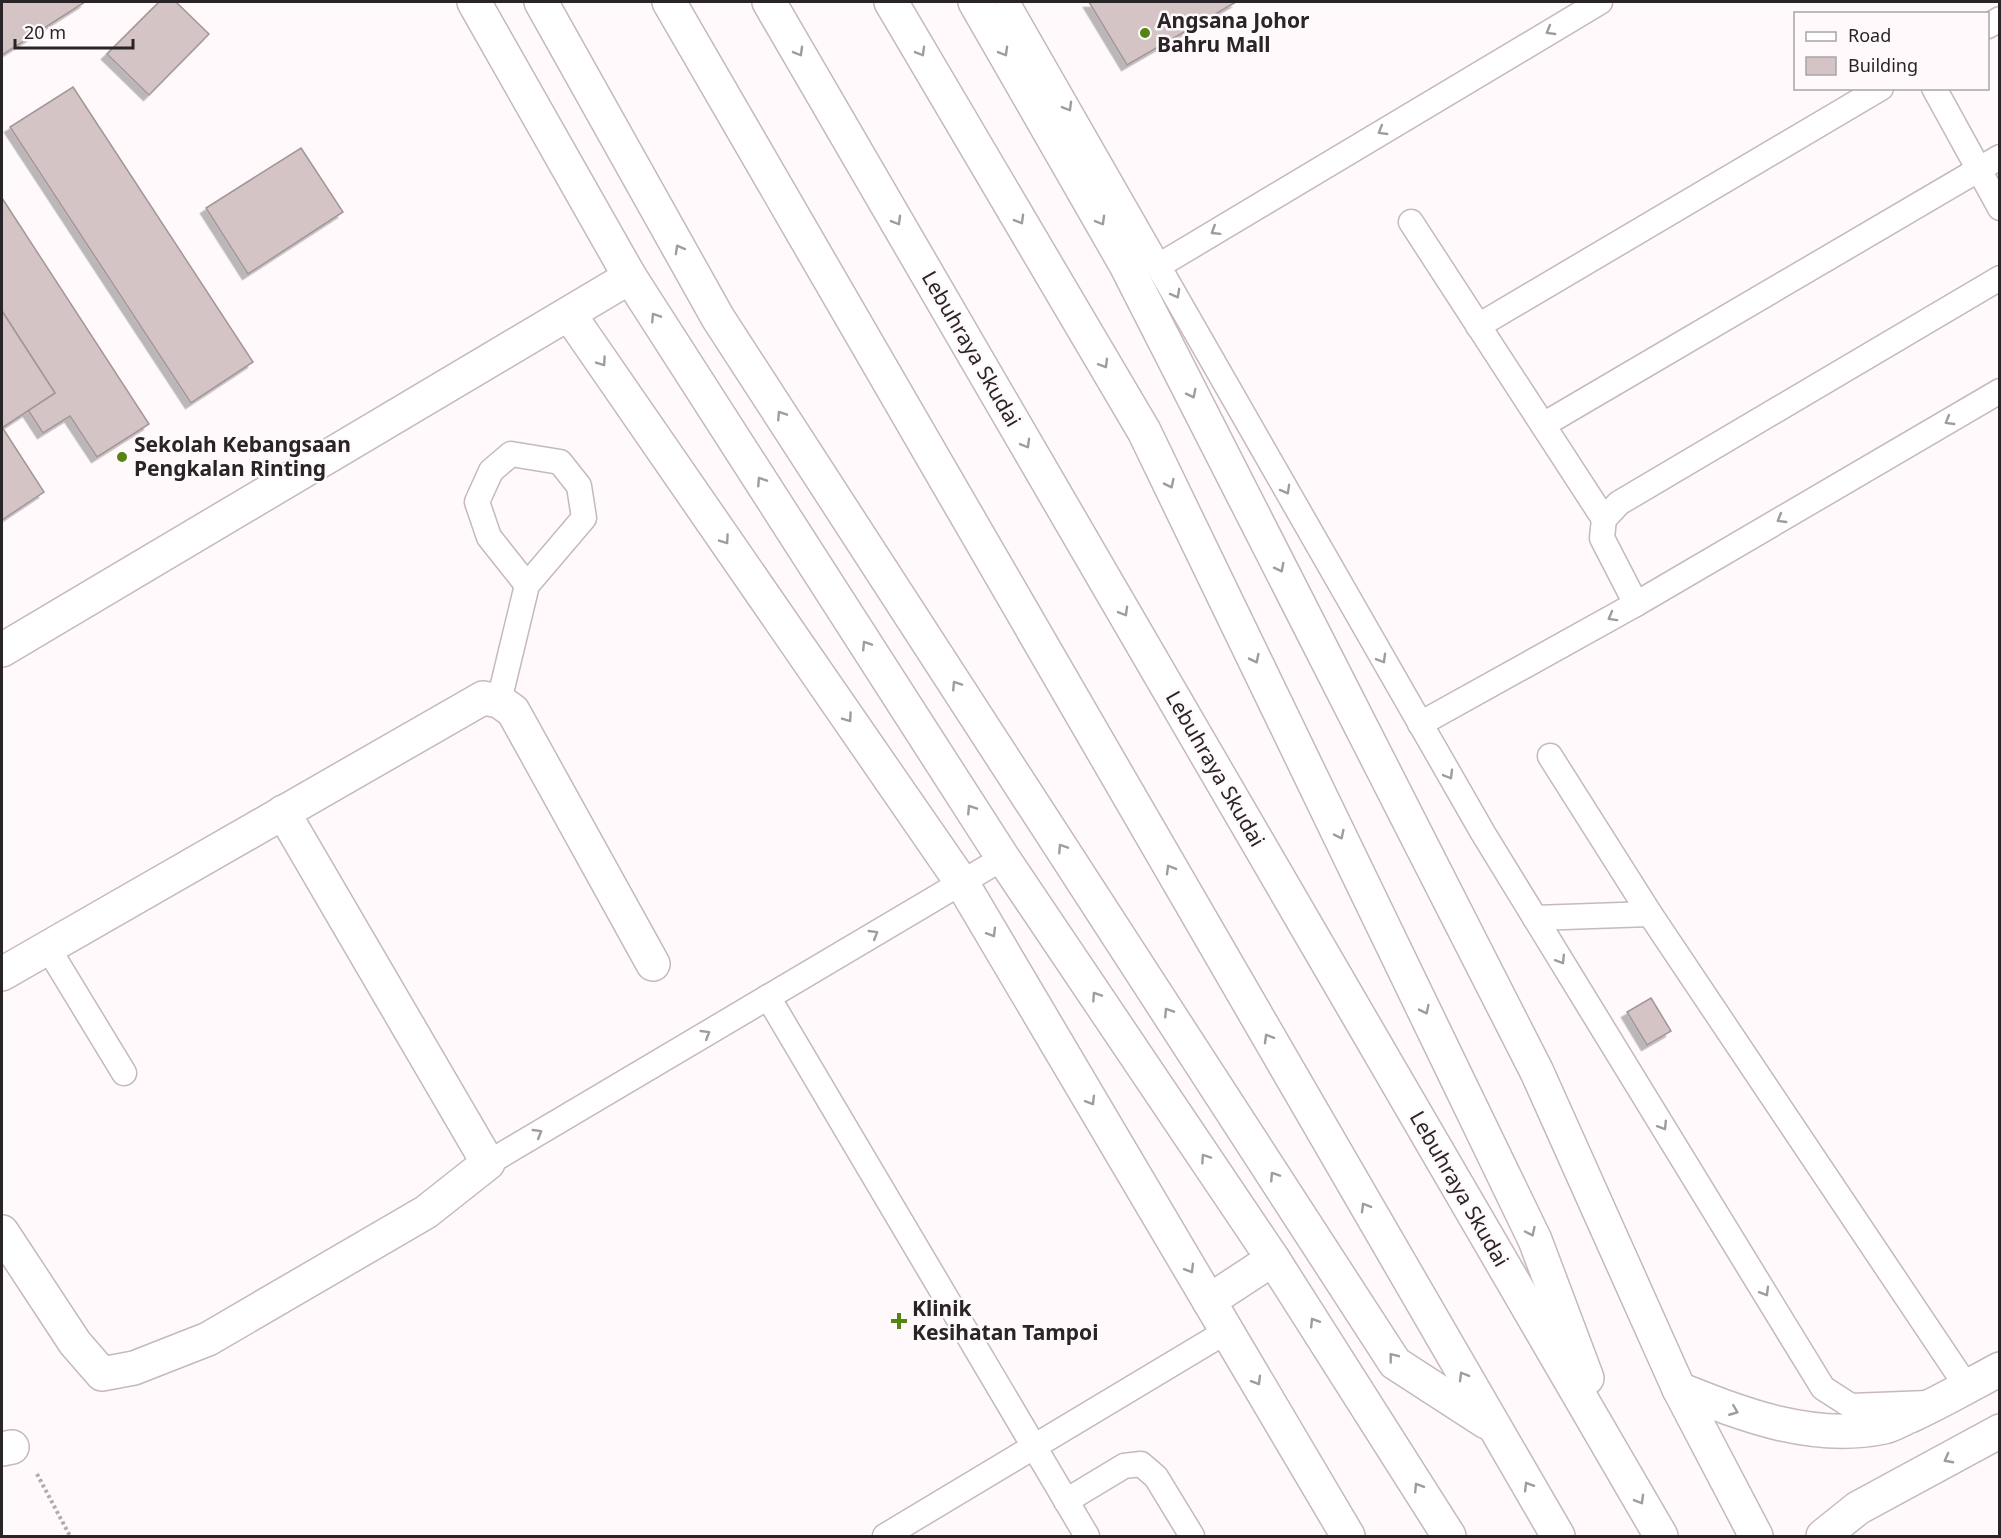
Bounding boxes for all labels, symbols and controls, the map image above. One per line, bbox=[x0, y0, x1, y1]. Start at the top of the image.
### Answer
place label: Angsana Johor Bahru Mall bbox=[1157, 6, 1310, 58]
scale bar bbox=[15, 12, 134, 50]
legend bbox=[1794, 12, 1989, 90]
text: 20 m bbox=[24, 20, 66, 44]
text: Road bbox=[1848, 23, 1891, 47]
one-way arrow bbox=[1546, 24, 1556, 35]
marker: Angsana Johor Bahru Mall bbox=[1138, 26, 1152, 40]
one-way arrow bbox=[791, 46, 803, 56]
one-way arrow bbox=[914, 46, 925, 56]
one-way arrow bbox=[996, 46, 1008, 56]
text: Building bbox=[1848, 53, 1918, 77]
one-way arrow bbox=[1060, 101, 1072, 111]
one-way arrow bbox=[1378, 124, 1388, 135]
one-way arrow bbox=[1012, 214, 1024, 224]
one-way arrow bbox=[889, 215, 901, 225]
one-way arrow bbox=[1094, 215, 1105, 225]
one-way arrow bbox=[1211, 223, 1221, 235]
one-way arrow bbox=[675, 245, 687, 255]
street label: Lebuhraya Skudai bbox=[916, 265, 1028, 432]
one-way arrow bbox=[1168, 287, 1180, 298]
one-way arrow bbox=[651, 313, 663, 323]
one-way arrow bbox=[595, 356, 606, 367]
one-way arrow bbox=[1097, 358, 1109, 368]
one-way arrow bbox=[1184, 387, 1196, 398]
one-way arrow bbox=[777, 411, 788, 422]
one-way arrow bbox=[1945, 414, 1955, 425]
place label: Sekolah Kebangsaan Pengkalan Rinting bbox=[134, 430, 351, 482]
one-way arrow bbox=[1019, 438, 1030, 448]
marker: Sekolah Kebangsaan Pengkalan Rinting bbox=[115, 450, 129, 464]
one-way arrow bbox=[756, 477, 768, 487]
one-way arrow bbox=[1162, 477, 1174, 488]
one-way arrow bbox=[1279, 484, 1290, 494]
one-way arrow bbox=[1777, 512, 1787, 524]
one-way arrow bbox=[718, 533, 729, 544]
one-way arrow bbox=[1273, 561, 1284, 572]
one-way arrow bbox=[1117, 606, 1128, 616]
one-way arrow bbox=[1608, 610, 1618, 622]
one-way arrow bbox=[862, 641, 873, 652]
one-way arrow bbox=[1247, 653, 1259, 664]
one-way arrow bbox=[1375, 653, 1387, 663]
one-way arrow bbox=[952, 681, 963, 692]
street label: Lebuhraya Skudai bbox=[1160, 685, 1272, 852]
one-way arrow bbox=[841, 711, 852, 722]
one-way arrow bbox=[1442, 769, 1453, 779]
one-way arrow bbox=[967, 805, 979, 815]
one-way arrow bbox=[1332, 828, 1344, 839]
one-way arrow bbox=[1058, 844, 1069, 855]
one-way arrow bbox=[1166, 865, 1177, 875]
one-way arrow bbox=[984, 927, 996, 937]
one-way arrow bbox=[868, 930, 878, 942]
one-way arrow bbox=[1553, 954, 1565, 964]
one-way arrow bbox=[1092, 992, 1103, 1003]
one-way arrow bbox=[1417, 1004, 1429, 1015]
one-way arrow bbox=[1164, 1008, 1175, 1019]
one-way arrow bbox=[700, 1029, 710, 1041]
one-way arrow bbox=[1263, 1034, 1275, 1044]
one-way arrow bbox=[1083, 1095, 1095, 1105]
street label: Lebuhraya Skudai bbox=[1404, 1105, 1516, 1272]
one-way arrow bbox=[1655, 1120, 1667, 1130]
one-way arrow bbox=[532, 1129, 542, 1140]
one-way arrow bbox=[1201, 1154, 1212, 1165]
one-way arrow bbox=[1270, 1171, 1281, 1182]
one-way arrow bbox=[1361, 1203, 1373, 1213]
one-way arrow bbox=[1524, 1225, 1536, 1236]
one-way arrow bbox=[1183, 1263, 1194, 1273]
one-way arrow bbox=[1757, 1286, 1769, 1296]
place label: Klinik Kesihatan Tampoi bbox=[912, 1294, 1099, 1346]
marker: Klinik Kesihatan Tampoi bbox=[890, 1312, 908, 1330]
one-way arrow bbox=[1309, 1318, 1321, 1328]
one-way arrow bbox=[1389, 1353, 1400, 1364]
one-way arrow bbox=[1459, 1371, 1470, 1382]
one-way arrow bbox=[1249, 1375, 1261, 1385]
one-way arrow bbox=[1728, 1403, 1738, 1416]
one-way arrow bbox=[1944, 1452, 1954, 1463]
one-way arrow bbox=[1524, 1482, 1535, 1492]
one-way arrow bbox=[1413, 1483, 1425, 1493]
one-way arrow bbox=[1633, 1494, 1644, 1504]

